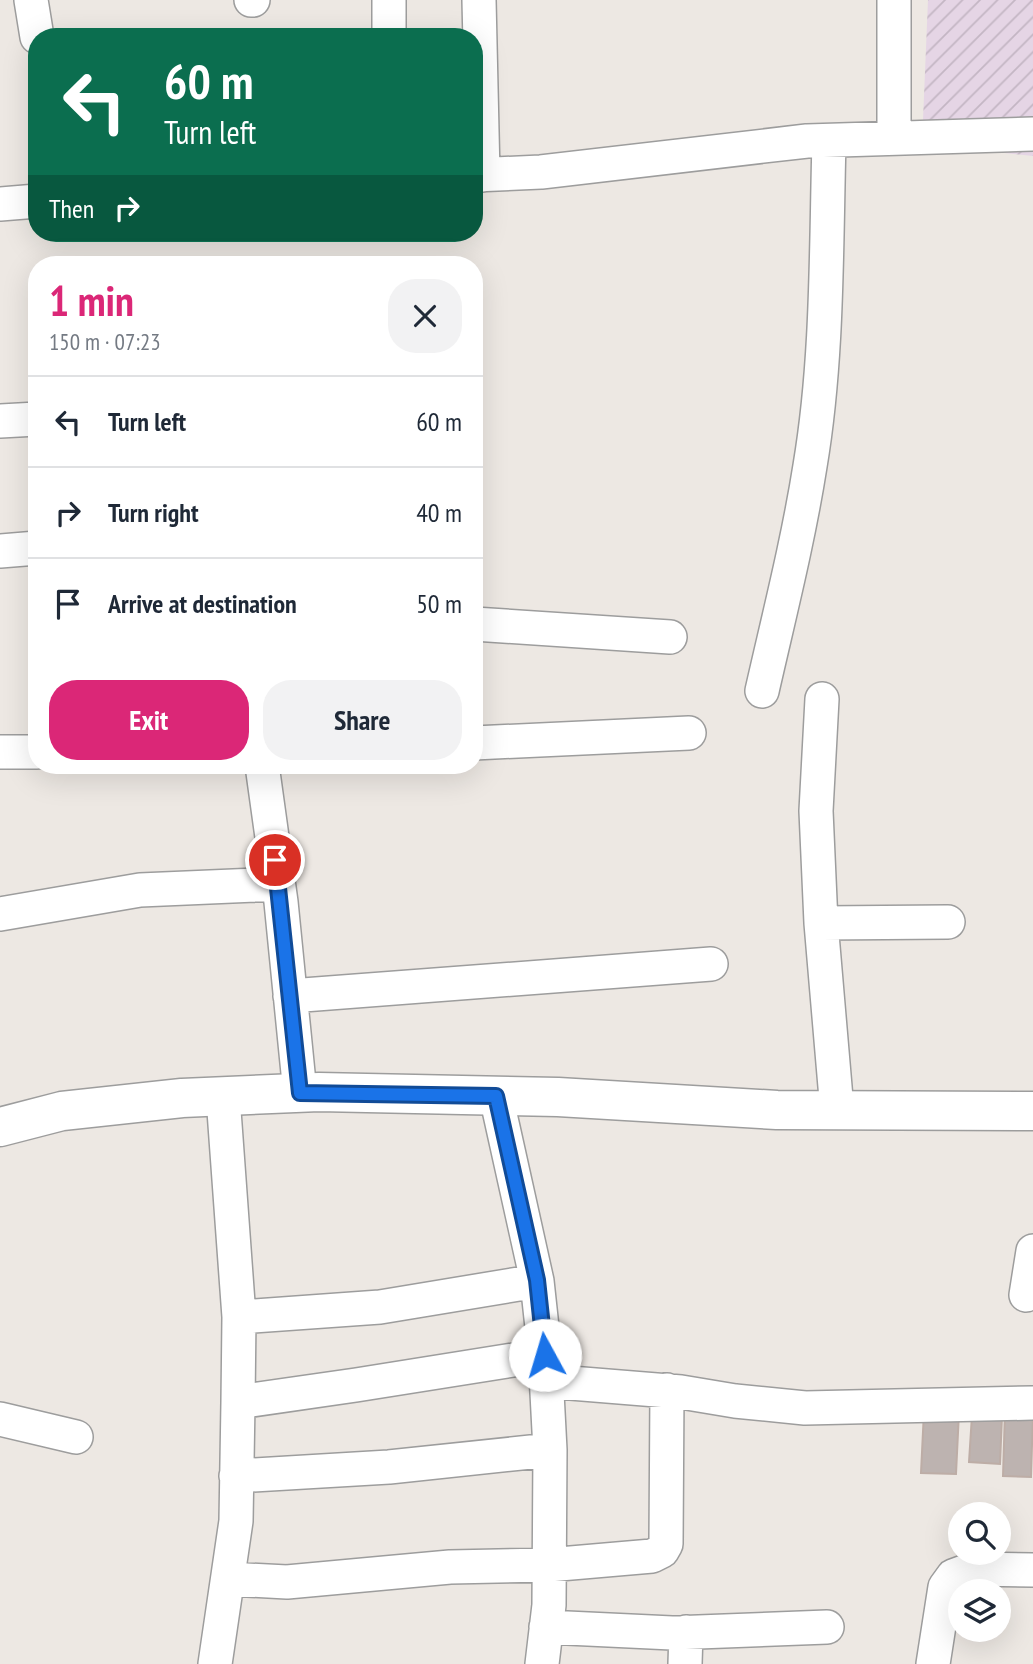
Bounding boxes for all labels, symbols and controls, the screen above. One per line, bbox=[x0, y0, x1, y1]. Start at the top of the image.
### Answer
text: 60 m bbox=[164, 49, 253, 113]
icon: left bbox=[49, 56, 140, 147]
text: Turn left bbox=[164, 111, 256, 153]
icon: right bbox=[108, 189, 146, 227]
text: Then bbox=[49, 192, 94, 225]
text: 1 min bbox=[49, 273, 134, 328]
button: close bbox=[388, 279, 462, 353]
text: 150 m · 07:23 bbox=[49, 327, 161, 356]
icon: left bbox=[49, 403, 87, 441]
text: Turn left bbox=[108, 405, 186, 438]
text: 60 m bbox=[416, 405, 462, 438]
icon: right bbox=[49, 494, 87, 532]
text: Turn right bbox=[108, 496, 199, 529]
text: 40 m bbox=[416, 496, 462, 529]
icon: arrive bbox=[49, 585, 87, 623]
text: Arrive at destination bbox=[108, 587, 297, 620]
text: 50 m bbox=[416, 587, 462, 620]
button: Exit bbox=[49, 680, 249, 760]
button: Share bbox=[263, 680, 462, 760]
pin bbox=[245, 830, 305, 890]
icon: arrive bbox=[256, 841, 294, 879]
position arrow bbox=[508, 1318, 582, 1392]
map controls bbox=[948, 1502, 1011, 1642]
button: search bbox=[948, 1502, 1011, 1565]
button: layers bbox=[948, 1579, 1011, 1642]

